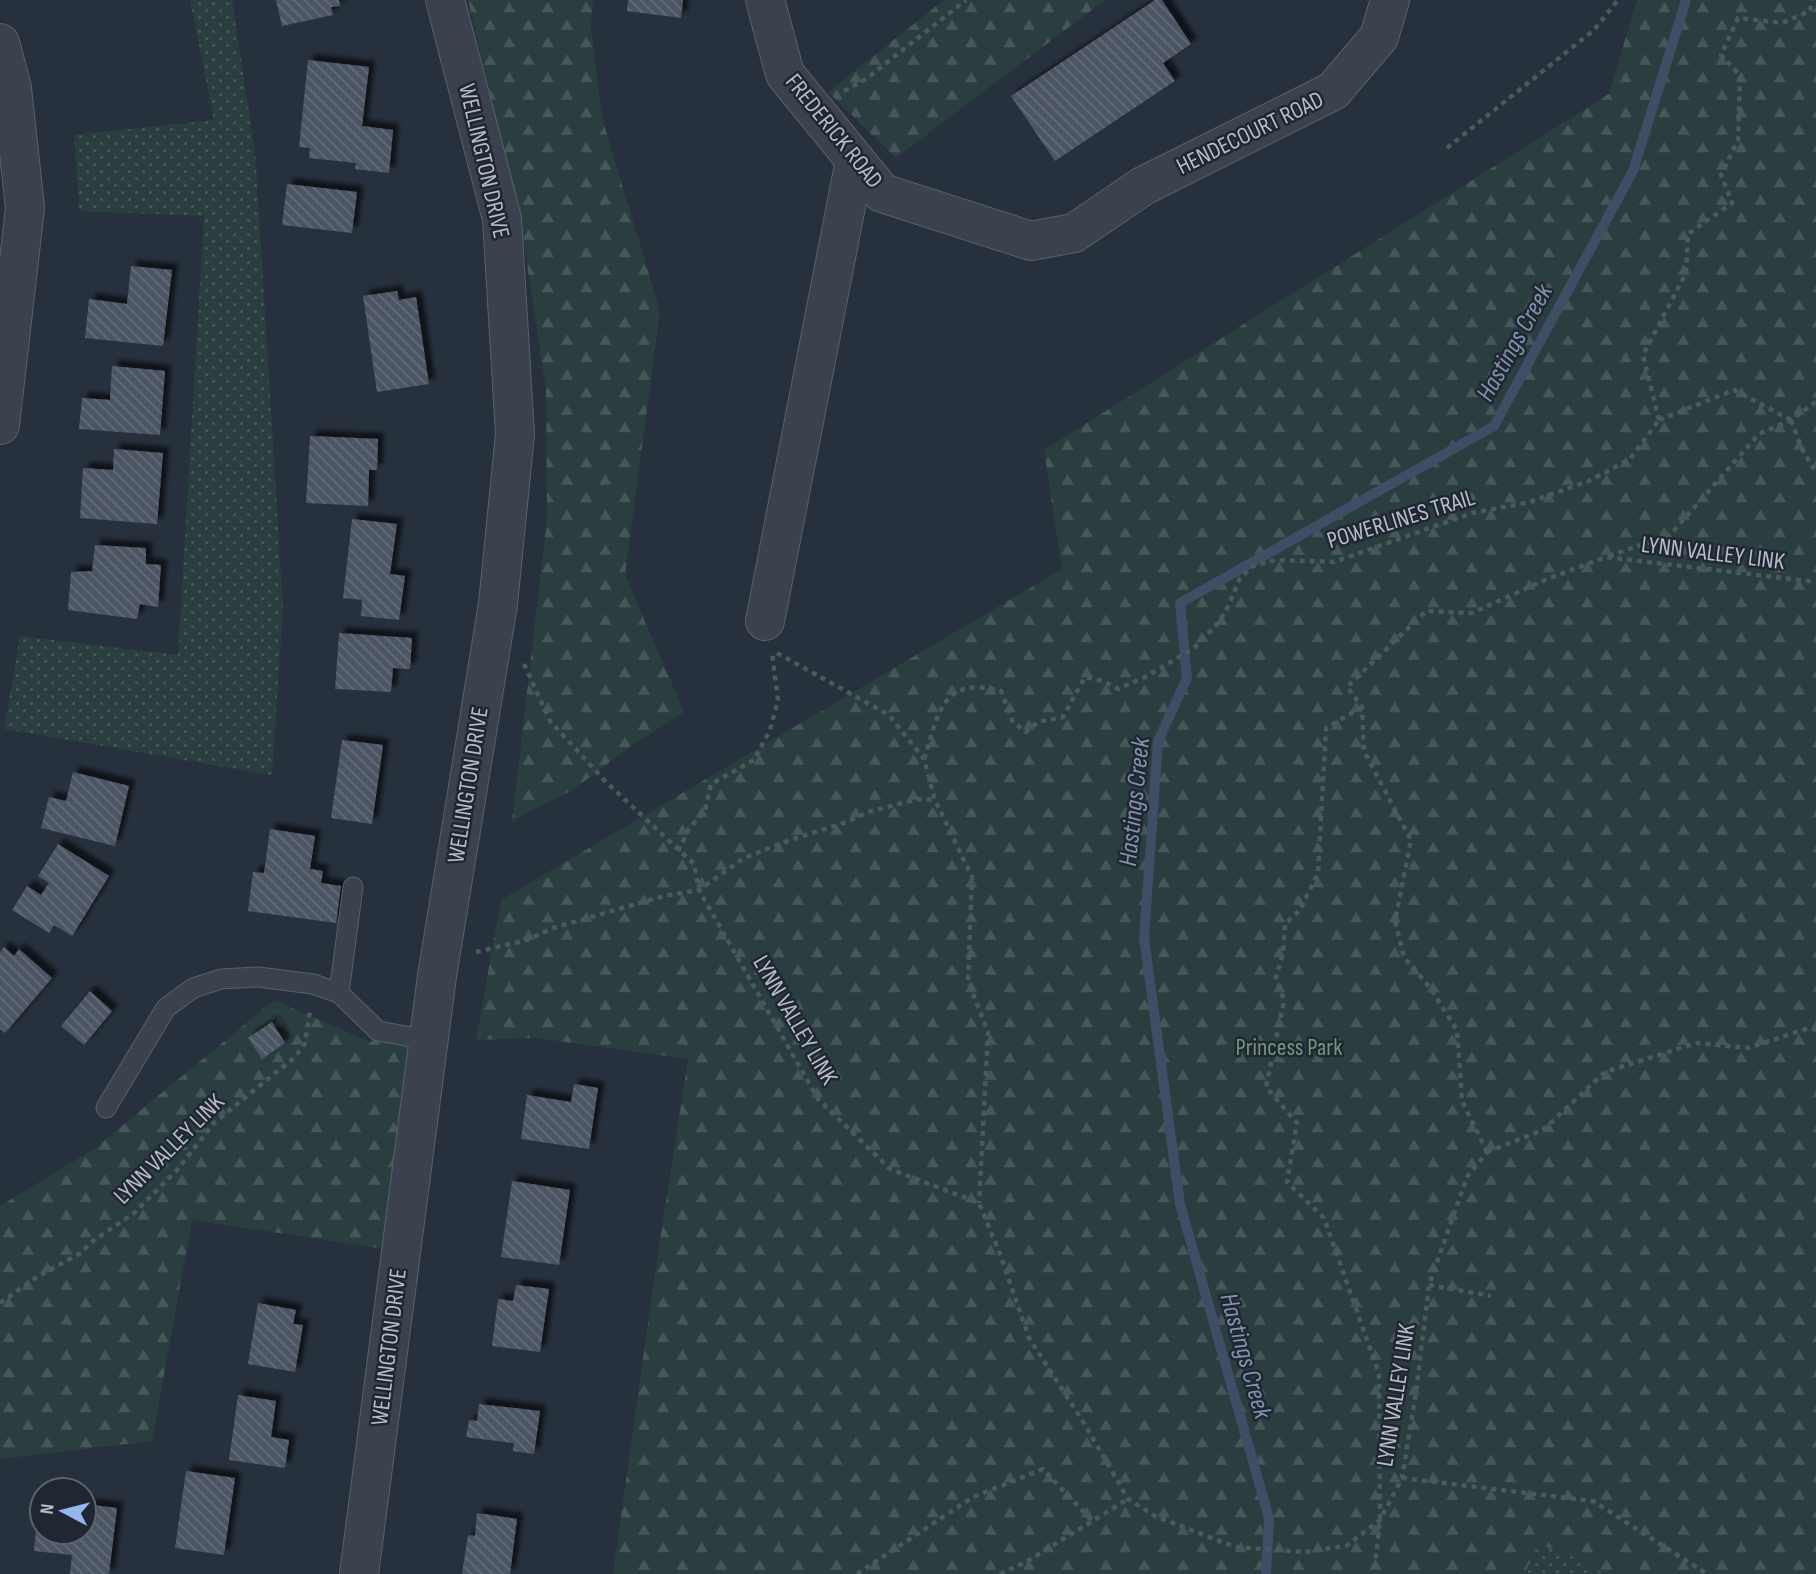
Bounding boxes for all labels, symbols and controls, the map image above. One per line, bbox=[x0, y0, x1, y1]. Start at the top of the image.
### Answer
street label: FREDERICK ROAD bbox=[779, 68, 889, 194]
street label: WELLINGTON DRIVE bbox=[452, 81, 516, 241]
street label: HENDECOURT ROAD bbox=[1172, 85, 1328, 181]
water label: Hastings Creek bbox=[1470, 278, 1560, 407]
street label: POWERLINES TRAIL bbox=[1324, 483, 1479, 555]
street label: LYNN VALLEY LINK bbox=[1640, 530, 1787, 576]
street label: WELLINGTON DRIVE bbox=[441, 705, 495, 865]
water label: Hastings Creek bbox=[1113, 735, 1157, 868]
street label: LYNN VALLEY LINK bbox=[746, 950, 844, 1090]
park label: Princess Park bbox=[1236, 1033, 1342, 1062]
street label: LYNN VALLEY LINK bbox=[108, 1088, 230, 1210]
street label: WELLINGTON DRIVE bbox=[365, 1267, 413, 1427]
water label: Hastings Creek bbox=[1212, 1290, 1278, 1424]
street label: LYNN VALLEY LINK bbox=[1370, 1321, 1422, 1469]
north arrow bbox=[28, 1476, 98, 1546]
text: N bbox=[36, 1503, 60, 1516]

